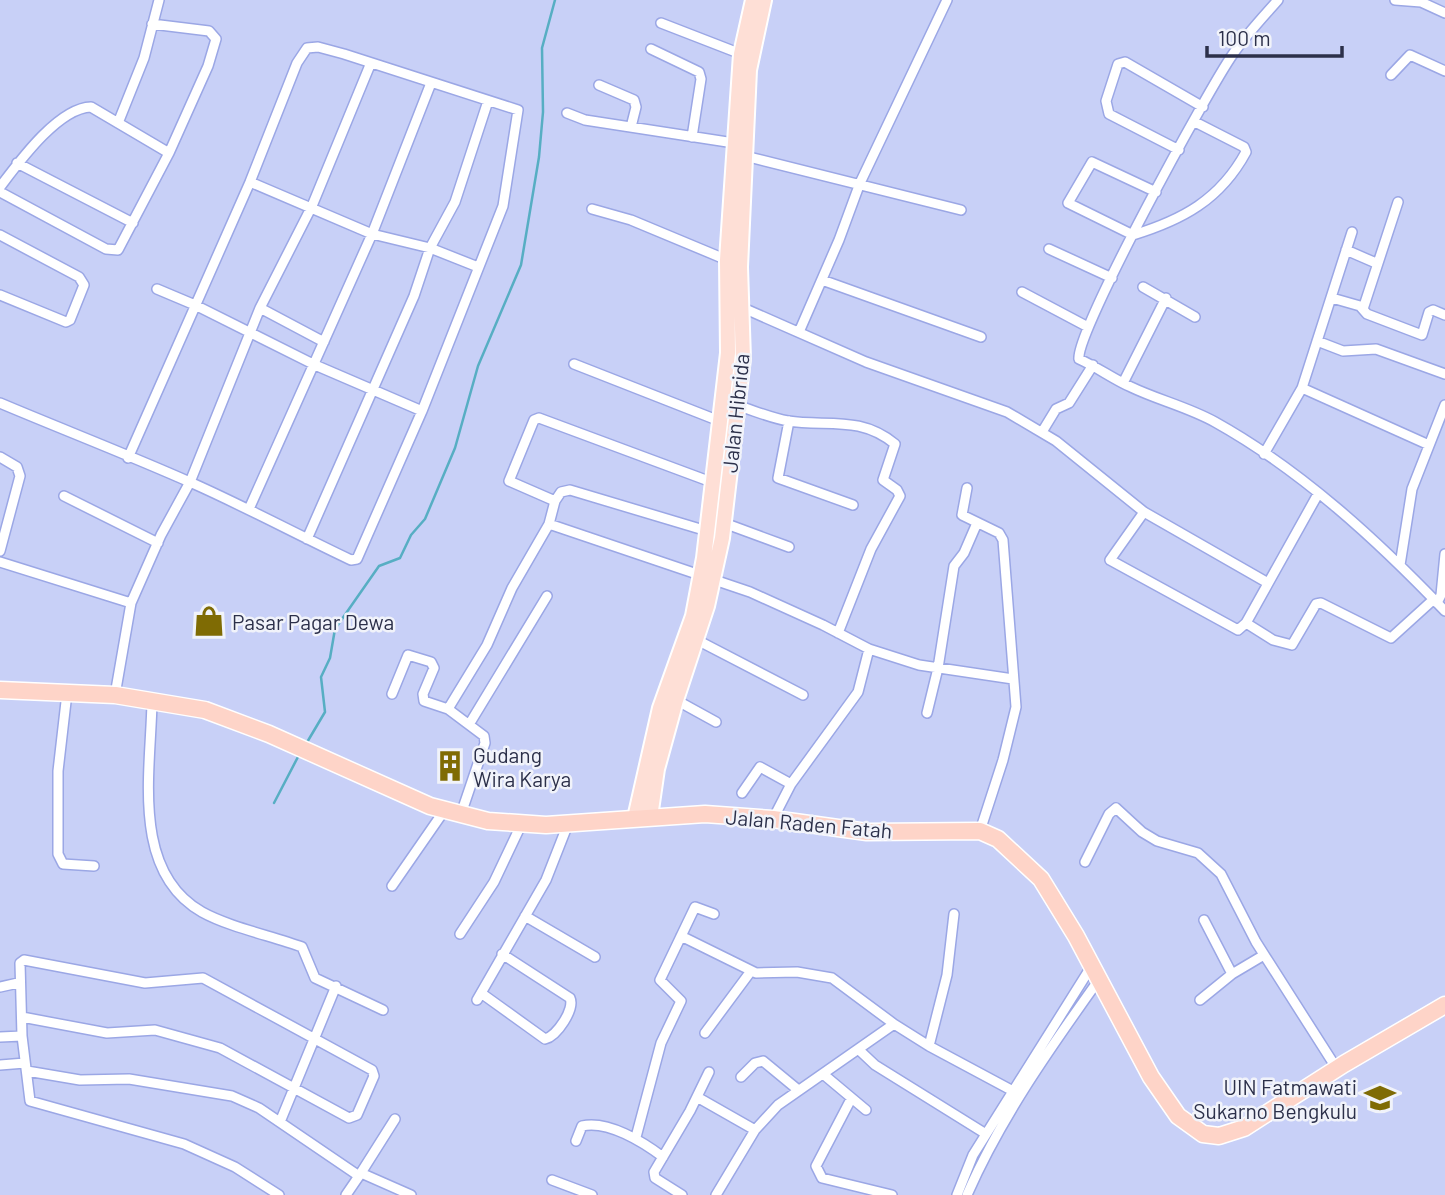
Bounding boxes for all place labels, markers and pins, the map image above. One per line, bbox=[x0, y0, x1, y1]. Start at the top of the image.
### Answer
shop icon: Pasar Pagar Dewa bbox=[192, 604, 226, 638]
place label: Pasar Pagar Dewa bbox=[232, 609, 394, 634]
place label: Gudang Wira Karya bbox=[473, 742, 571, 791]
building icon: Gudang Wira Karya bbox=[433, 749, 467, 783]
place label: UIN Fatmawati Sukarno Bengkulu bbox=[1193, 1074, 1357, 1123]
school or university icon: UIN Fatmawati Sukarno Bengkulu bbox=[1363, 1081, 1397, 1115]

